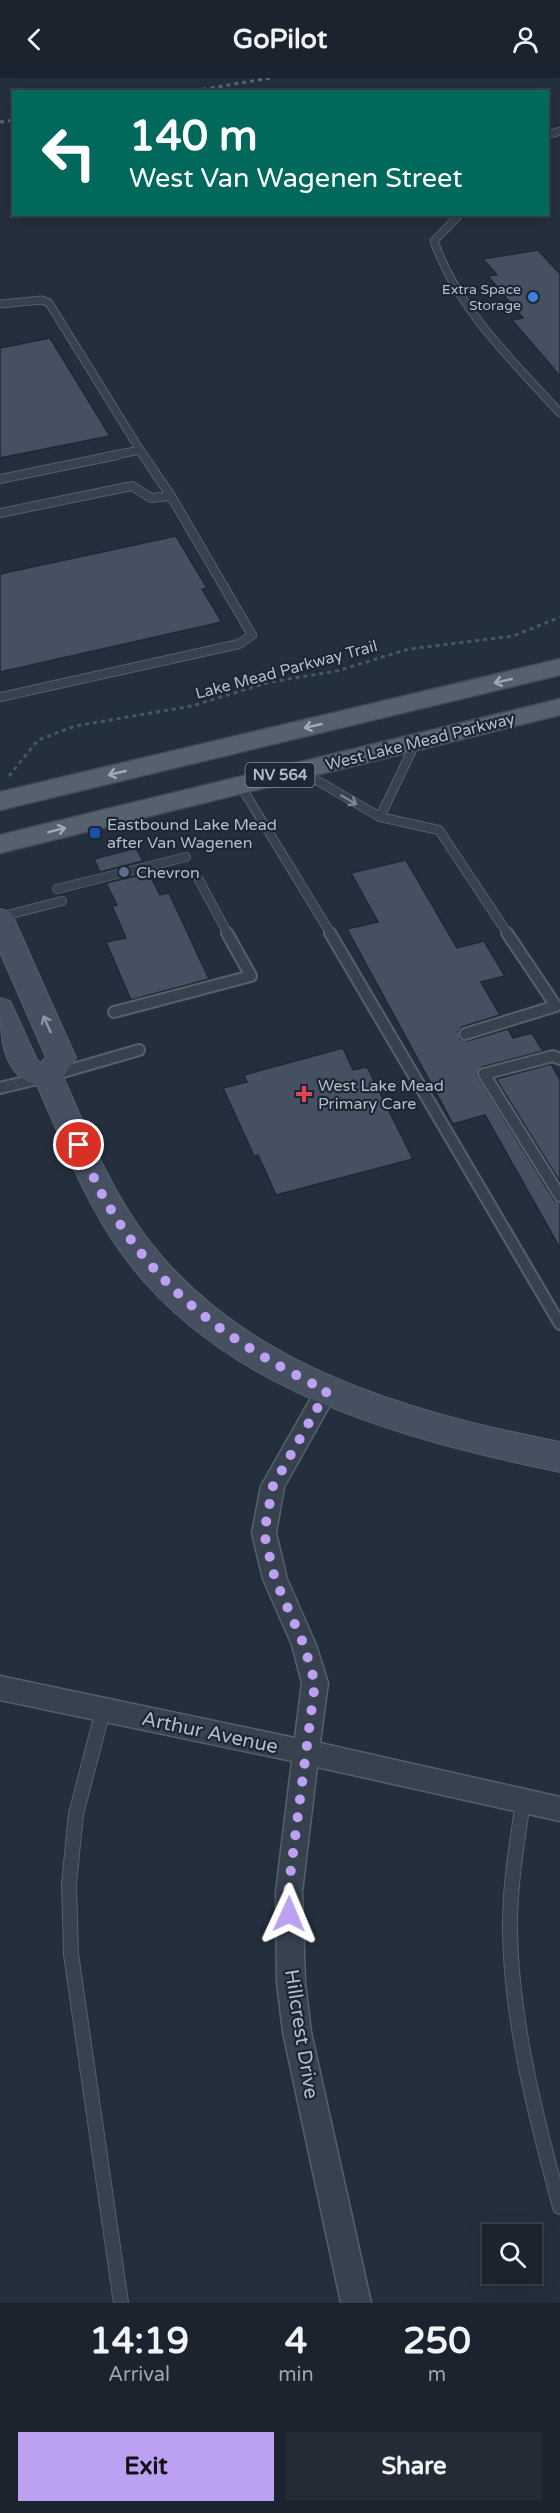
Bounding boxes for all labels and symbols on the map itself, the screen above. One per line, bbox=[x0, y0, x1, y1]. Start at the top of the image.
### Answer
place label: Extra Space Storage bbox=[442, 281, 521, 314]
marker: Extra Space Storage bbox=[526, 290, 540, 304]
street label: Lake Mead Parkway Trail bbox=[193, 636, 380, 704]
one-way arrow bbox=[494, 675, 513, 687]
street label: West Lake Mead Parkway bbox=[324, 709, 517, 775]
one-way arrow bbox=[304, 721, 324, 732]
road number: NV 564 bbox=[246, 763, 314, 787]
one-way arrow bbox=[108, 768, 127, 780]
one-way arrow bbox=[341, 794, 358, 806]
place label: Eastbound Lake Mead after Van Wagenen bbox=[107, 815, 277, 853]
one-way arrow bbox=[47, 823, 66, 835]
marker: Eastbound Lake Mead after Van Wagenen bbox=[88, 826, 102, 840]
place label: Chevron bbox=[136, 863, 200, 883]
marker: Chevron bbox=[117, 865, 131, 879]
one-way arrow bbox=[41, 1016, 52, 1034]
place label: West Lake Mead Primary Care bbox=[318, 1076, 444, 1114]
marker: West Lake Mead Primary Care bbox=[295, 1085, 313, 1103]
pin bbox=[53, 1119, 104, 1170]
street label: Arthur Avenue bbox=[139, 1707, 280, 1759]
position arrow bbox=[257, 1882, 321, 1946]
street label: Hillcrest Drive bbox=[279, 1968, 323, 2101]

